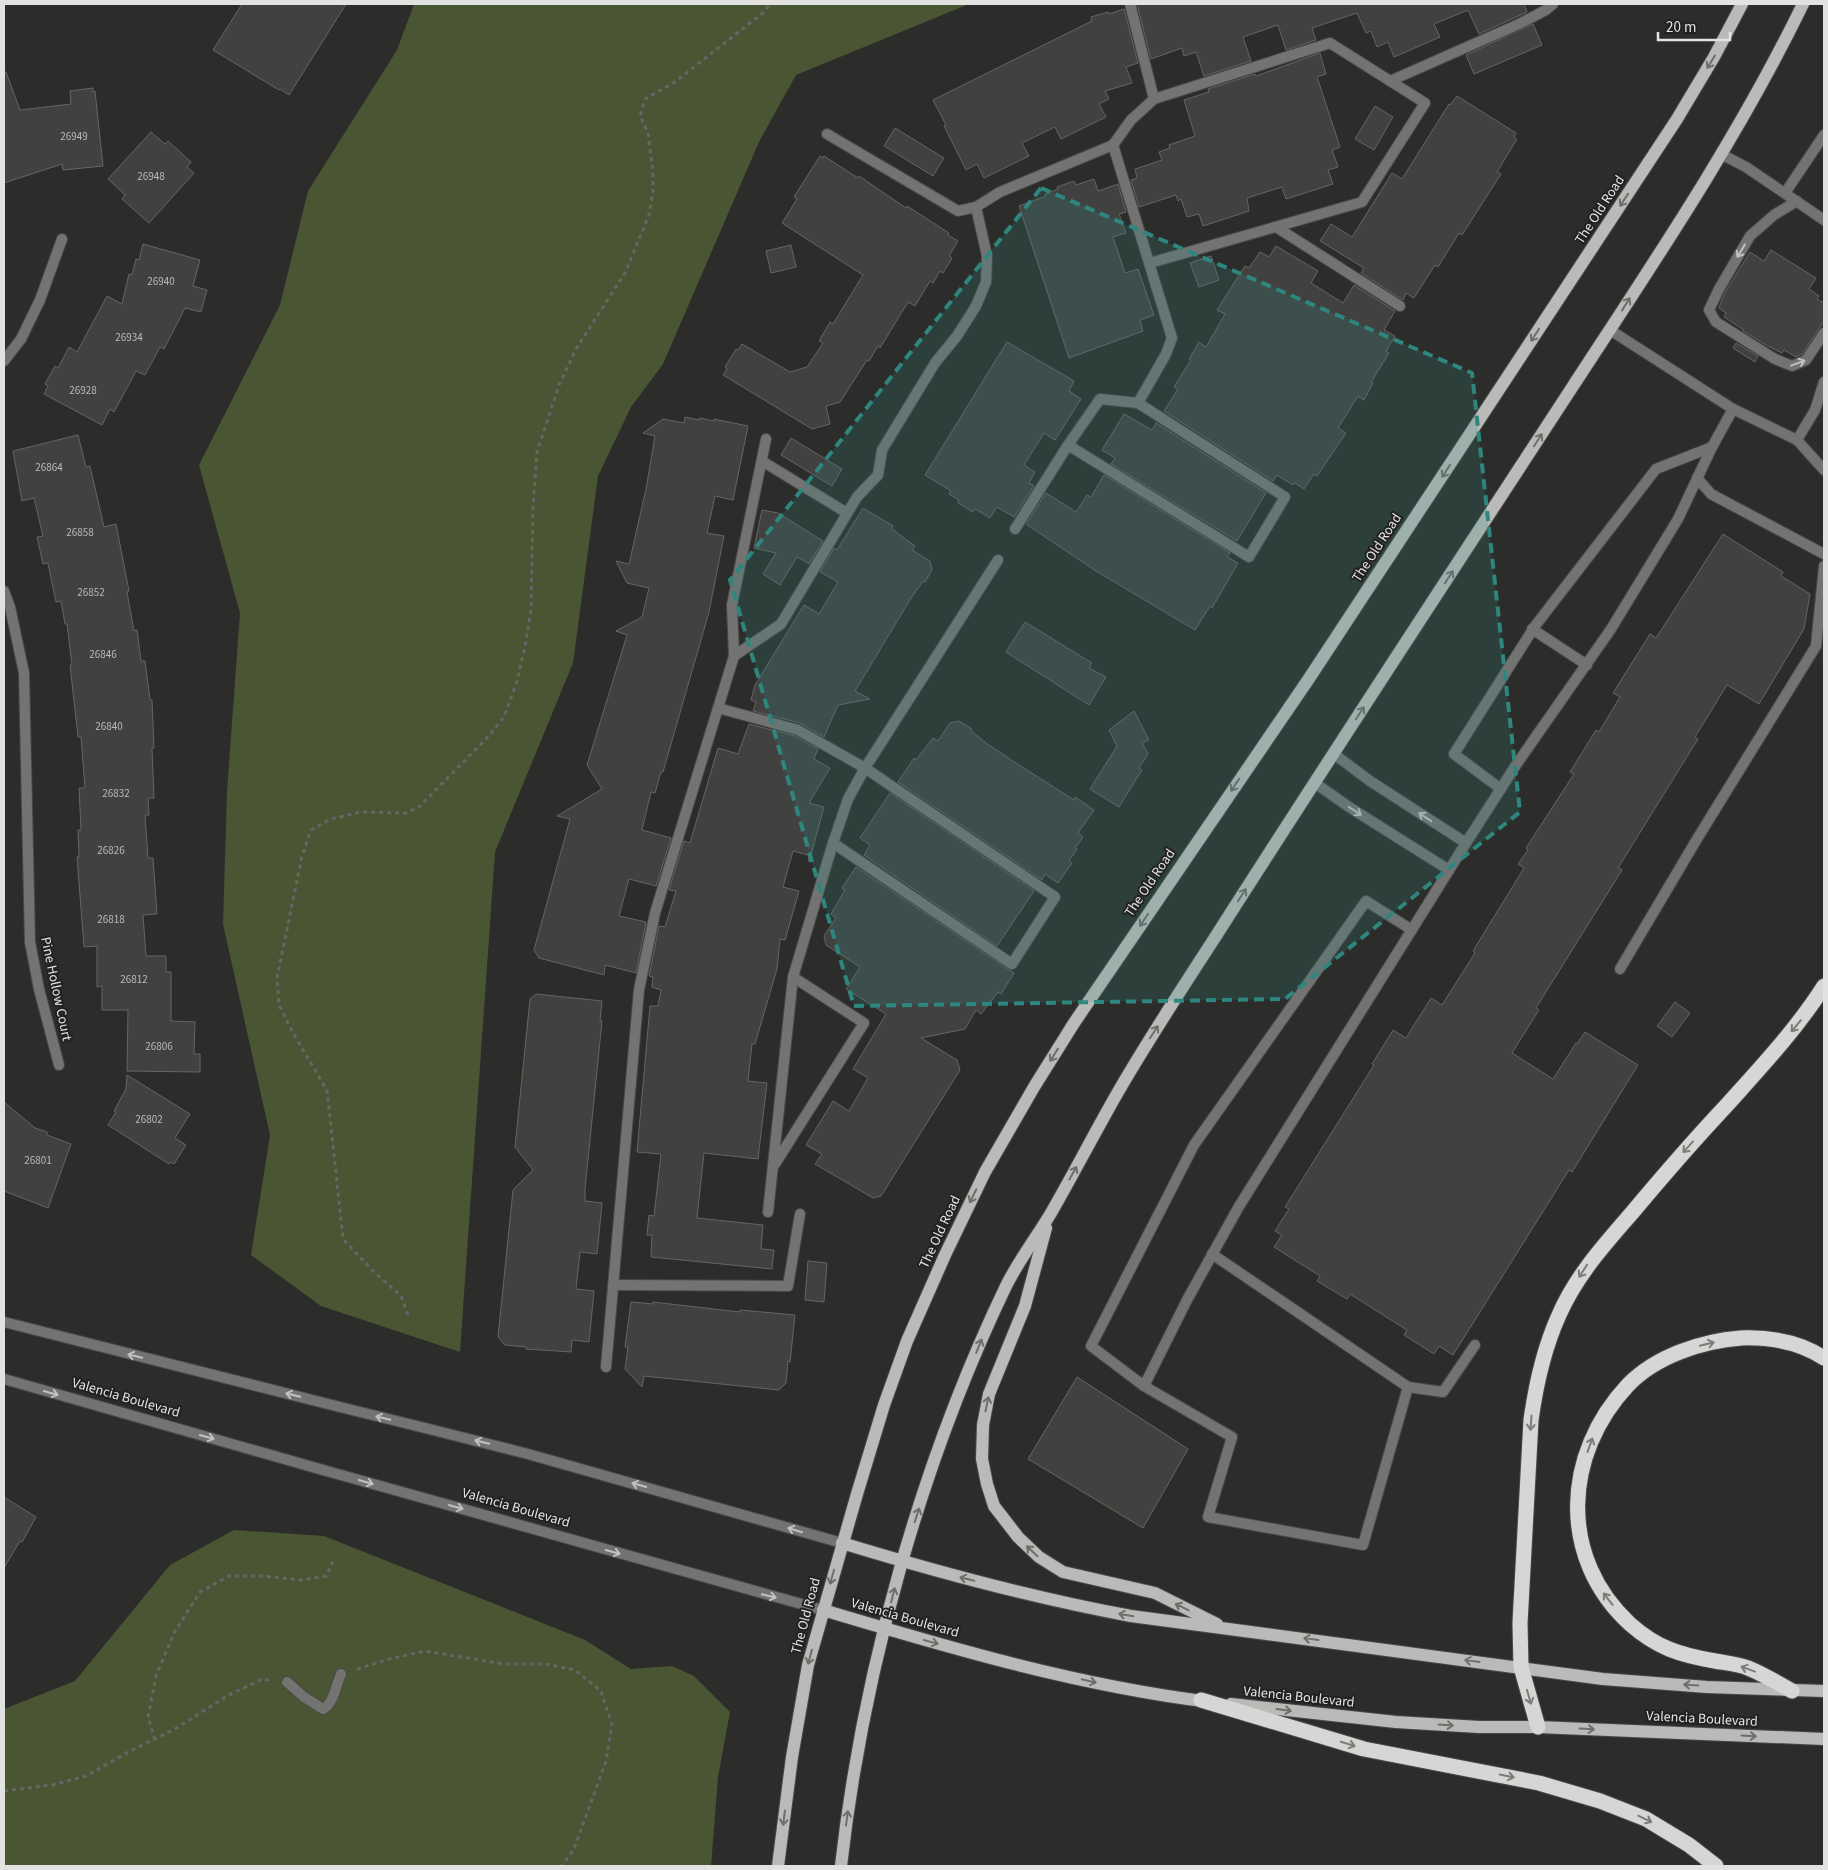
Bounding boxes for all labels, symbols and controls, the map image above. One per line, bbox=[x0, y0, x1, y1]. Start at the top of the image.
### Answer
scale bar bbox=[1658, 10, 1730, 42]
text: 20 m bbox=[1666, 17, 1696, 38]
one-way arrow bbox=[1705, 54, 1715, 69]
house number: 26949 bbox=[60, 129, 88, 144]
house number: 26948 bbox=[137, 169, 165, 184]
street label: The Old Road bbox=[1570, 172, 1630, 248]
one-way arrow bbox=[1619, 192, 1629, 206]
one-way arrow bbox=[1736, 243, 1746, 257]
house number: 26940 bbox=[147, 274, 175, 289]
one-way arrow bbox=[1621, 297, 1631, 311]
one-way arrow bbox=[1530, 328, 1540, 342]
house number: 26934 bbox=[115, 330, 143, 345]
one-way arrow bbox=[1790, 357, 1806, 367]
house number: 26928 bbox=[69, 383, 97, 398]
one-way arrow bbox=[1533, 434, 1543, 448]
house number: 26864 bbox=[35, 460, 63, 475]
one-way arrow bbox=[1441, 464, 1451, 478]
street label: The Old Road bbox=[1347, 510, 1407, 586]
house number: 26858 bbox=[66, 525, 94, 540]
one-way arrow bbox=[1444, 570, 1454, 584]
house number: 26852 bbox=[77, 585, 105, 600]
house number: 26846 bbox=[89, 647, 117, 662]
one-way arrow bbox=[1356, 706, 1366, 720]
house number: 26840 bbox=[95, 719, 123, 734]
one-way arrow bbox=[1230, 778, 1240, 792]
house number: 26832 bbox=[102, 786, 130, 801]
one-way arrow bbox=[1347, 806, 1361, 816]
one-way arrow bbox=[1418, 811, 1432, 822]
house number: 26826 bbox=[97, 843, 125, 858]
street label: The Old Road bbox=[1120, 845, 1180, 921]
one-way arrow bbox=[1237, 889, 1247, 903]
house number: 26818 bbox=[97, 912, 125, 927]
one-way arrow bbox=[1139, 912, 1149, 926]
street label: Pine Hollow Court bbox=[35, 935, 77, 1043]
house number: 26812 bbox=[120, 972, 148, 987]
one-way arrow bbox=[1791, 1019, 1802, 1032]
one-way arrow bbox=[1150, 1026, 1160, 1040]
house number: 26806 bbox=[145, 1039, 173, 1054]
one-way arrow bbox=[1048, 1047, 1058, 1061]
house number: 26802 bbox=[135, 1112, 163, 1127]
one-way arrow bbox=[1682, 1141, 1694, 1154]
house number: 26801 bbox=[24, 1153, 52, 1168]
one-way arrow bbox=[1069, 1166, 1078, 1181]
one-way arrow bbox=[968, 1188, 978, 1203]
street label: The Old Road bbox=[914, 1192, 966, 1272]
one-way arrow bbox=[1578, 1264, 1588, 1278]
one-way arrow bbox=[975, 1339, 984, 1354]
one-way arrow bbox=[1699, 1339, 1715, 1348]
one-way arrow bbox=[128, 1351, 144, 1360]
street label: Valencia Boulevard bbox=[70, 1373, 182, 1423]
one-way arrow bbox=[42, 1388, 58, 1398]
one-way arrow bbox=[286, 1390, 302, 1399]
one-way arrow bbox=[983, 1397, 992, 1413]
one-way arrow bbox=[375, 1412, 391, 1422]
one-way arrow bbox=[1527, 1415, 1536, 1431]
one-way arrow bbox=[199, 1432, 215, 1442]
one-way arrow bbox=[475, 1437, 491, 1446]
one-way arrow bbox=[1586, 1438, 1595, 1453]
one-way arrow bbox=[358, 1477, 374, 1487]
one-way arrow bbox=[631, 1479, 647, 1489]
street label: Valencia Boulevard bbox=[460, 1483, 572, 1533]
one-way arrow bbox=[448, 1503, 464, 1513]
one-way arrow bbox=[912, 1507, 922, 1523]
one-way arrow bbox=[788, 1524, 804, 1534]
one-way arrow bbox=[1026, 1544, 1038, 1557]
one-way arrow bbox=[604, 1547, 620, 1557]
one-way arrow bbox=[827, 1569, 837, 1585]
one-way arrow bbox=[960, 1574, 976, 1584]
street label: The Old Road bbox=[786, 1576, 826, 1656]
one-way arrow bbox=[889, 1588, 899, 1604]
one-way arrow bbox=[760, 1592, 776, 1601]
one-way arrow bbox=[1603, 1592, 1613, 1606]
street label: Valencia Boulevard bbox=[849, 1593, 961, 1643]
one-way arrow bbox=[1175, 1601, 1190, 1611]
one-way arrow bbox=[1118, 1609, 1134, 1619]
one-way arrow bbox=[1303, 1634, 1319, 1644]
one-way arrow bbox=[923, 1638, 939, 1647]
one-way arrow bbox=[805, 1649, 814, 1665]
one-way arrow bbox=[1465, 1656, 1481, 1666]
one-way arrow bbox=[1741, 1664, 1757, 1673]
one-way arrow bbox=[1080, 1677, 1096, 1686]
street label: Valencia Boulevard bbox=[1242, 1681, 1356, 1713]
one-way arrow bbox=[1683, 1681, 1699, 1690]
one-way arrow bbox=[1525, 1689, 1535, 1705]
one-way arrow bbox=[1276, 1705, 1292, 1715]
street label: Valencia Boulevard bbox=[1646, 1706, 1758, 1732]
one-way arrow bbox=[1438, 1721, 1454, 1730]
one-way arrow bbox=[1579, 1725, 1595, 1734]
one-way arrow bbox=[1741, 1732, 1757, 1741]
one-way arrow bbox=[1340, 1740, 1356, 1750]
one-way arrow bbox=[1499, 1772, 1515, 1781]
one-way arrow bbox=[779, 1809, 789, 1825]
one-way arrow bbox=[842, 1810, 852, 1826]
one-way arrow bbox=[1638, 1815, 1653, 1825]

